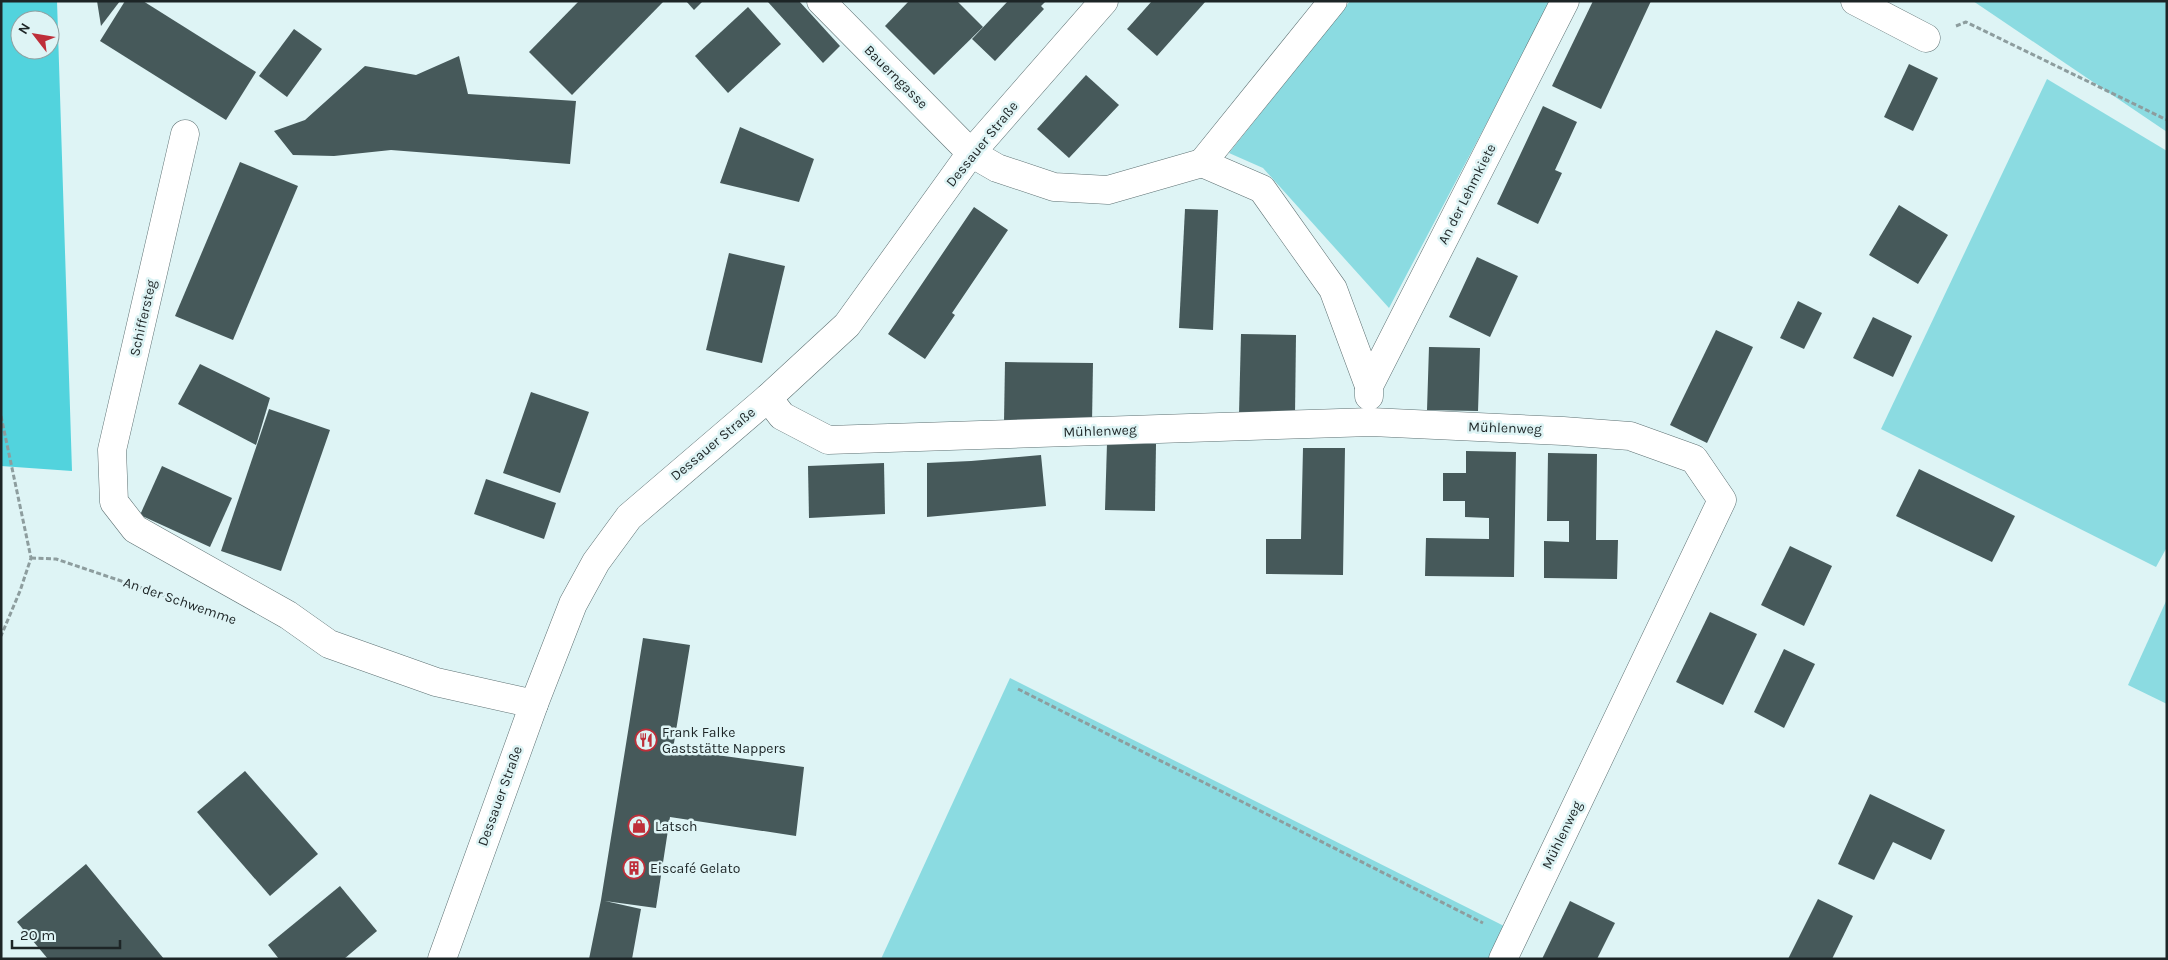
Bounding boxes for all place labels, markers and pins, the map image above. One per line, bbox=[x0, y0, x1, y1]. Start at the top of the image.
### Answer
place label: Frank Falke Gaststätte Nappers bbox=[662, 724, 786, 757]
restaurant icon: Frank Falke Gaststätte Nappers bbox=[634, 728, 658, 752]
shop icon: Latsch bbox=[627, 814, 651, 838]
place label: Latsch bbox=[655, 818, 698, 835]
building icon: Eiscafé Gelato bbox=[622, 856, 646, 880]
place label: Eiscafé Gelato bbox=[650, 860, 740, 877]

